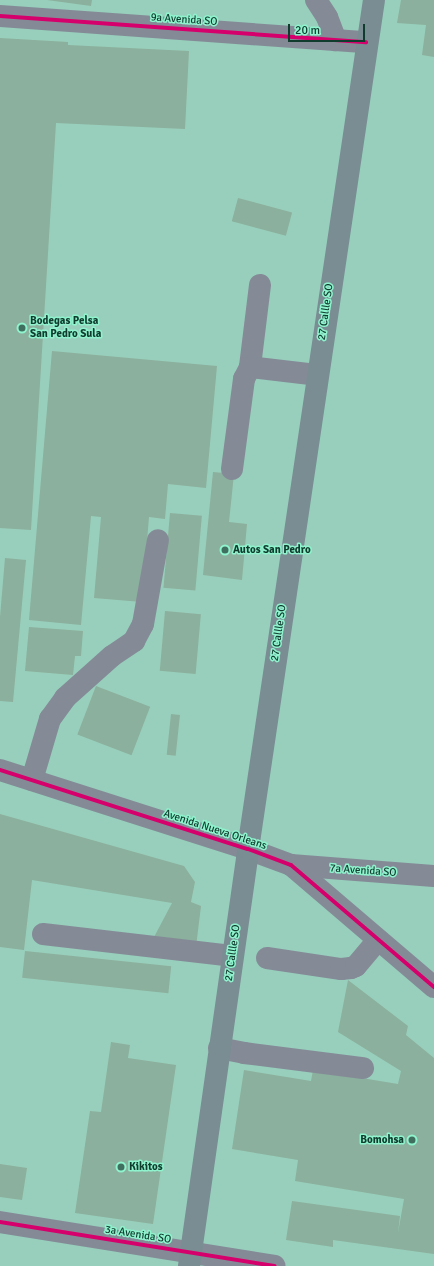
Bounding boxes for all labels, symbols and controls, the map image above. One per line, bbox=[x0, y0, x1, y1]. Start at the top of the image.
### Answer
street label: 9a Avenida SO bbox=[150, 11, 218, 29]
scale bar bbox=[290, 16, 367, 42]
text: 20 m bbox=[295, 23, 320, 38]
street label: 27 Callle SO bbox=[315, 283, 337, 341]
place label: Bodegas Pelsa San Pedro Sula bbox=[30, 315, 101, 341]
marker: Bodegas Pelsa San Pedro Sula bbox=[17, 323, 27, 333]
place label: Autos San Pedro bbox=[233, 543, 311, 557]
marker: Autos San Pedro bbox=[220, 545, 230, 555]
street label: 27 Callle SO bbox=[268, 604, 290, 662]
street label: Avenida Nueva Orleans bbox=[162, 807, 268, 853]
street label: 7a Avenida SO bbox=[329, 862, 397, 880]
street label: 27 Callle SO bbox=[222, 924, 244, 982]
place label: Bomohsa bbox=[360, 1133, 404, 1147]
marker: Bomohsa bbox=[407, 1135, 417, 1145]
place label: Kikitos bbox=[129, 1160, 163, 1174]
marker: Kikitos bbox=[116, 1162, 126, 1172]
street label: 3a Avenida SO bbox=[104, 1223, 172, 1247]

